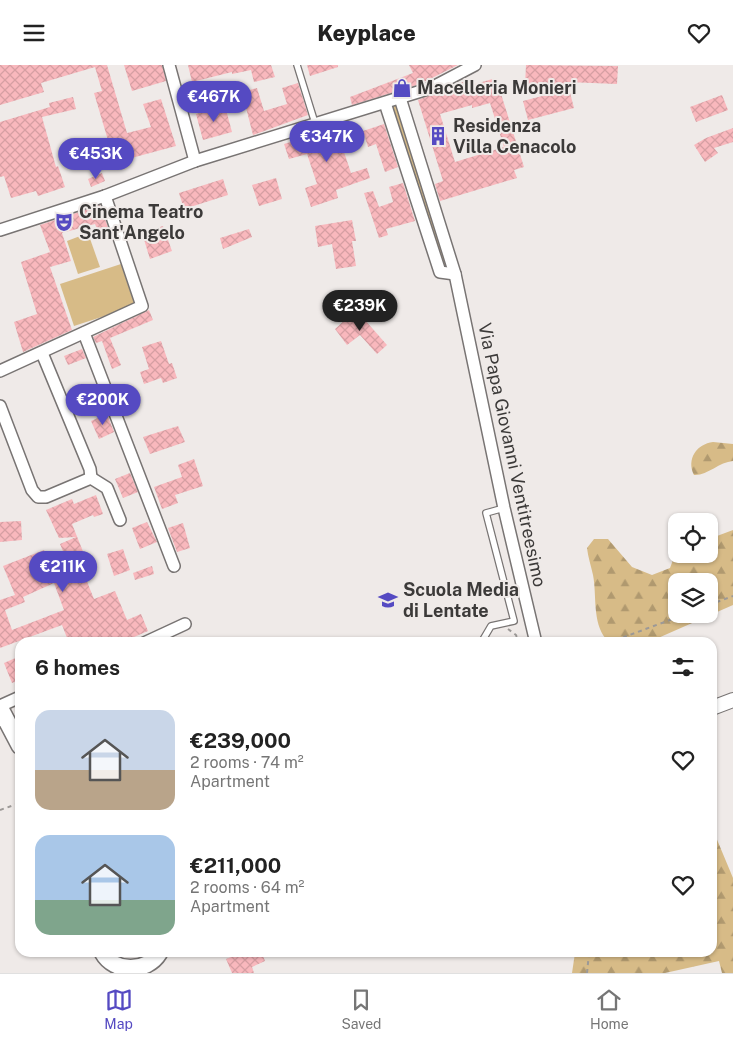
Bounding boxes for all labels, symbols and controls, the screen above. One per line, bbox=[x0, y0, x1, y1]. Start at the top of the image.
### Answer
icon: menu bbox=[20, 19, 48, 47]
icon: heart bbox=[685, 19, 713, 47]
text: Keyplace bbox=[317, 20, 416, 46]
shop icon: Macelleria Monieri bbox=[391, 77, 413, 99]
place label: Macelleria Monieri bbox=[417, 77, 576, 98]
pin: €467K bbox=[179, 80, 249, 123]
text: €467K bbox=[188, 87, 240, 106]
place label: Residenza Villa Cenacolo bbox=[453, 115, 576, 157]
pin: €347K bbox=[292, 121, 362, 163]
building icon: Residenza Villa Cenacolo bbox=[427, 125, 449, 147]
text: €347K bbox=[301, 127, 354, 146]
pin: €453K bbox=[61, 137, 131, 180]
text: €453K bbox=[69, 144, 123, 163]
place label: Cinema Teatro Sant'Angelo bbox=[79, 201, 203, 243]
theatre icon: Cinema Teatro Sant'Angelo bbox=[53, 211, 75, 233]
pin: €239K bbox=[325, 289, 395, 332]
text: €239K bbox=[333, 296, 387, 315]
street label: Via Papa Giovanni Ventitreesimo bbox=[474, 321, 551, 589]
pin: €200K bbox=[68, 383, 138, 426]
text: €200K bbox=[77, 390, 129, 409]
map controls bbox=[668, 513, 718, 623]
button: locate bbox=[668, 513, 718, 563]
pin: €211K bbox=[28, 551, 98, 593]
text: €211K bbox=[40, 557, 86, 576]
button: layers bbox=[668, 573, 718, 623]
place label: Scuola Media di Lentate bbox=[403, 579, 519, 621]
school or university icon: Scuola Media di Lentate bbox=[377, 589, 399, 611]
icon: filters bbox=[669, 653, 697, 681]
text: 6 homes bbox=[35, 655, 120, 680]
text: €239,000 bbox=[190, 728, 291, 753]
icon: home bbox=[75, 730, 135, 790]
icon: heart bbox=[669, 746, 697, 774]
text: 2 rooms · 74 m² bbox=[190, 753, 304, 772]
text: Apartment bbox=[190, 772, 270, 791]
text: €211,000 bbox=[190, 853, 281, 878]
icon: home bbox=[75, 855, 135, 915]
icon: heart bbox=[669, 871, 697, 899]
text: 2 rooms · 64 m² bbox=[190, 878, 304, 897]
text: Apartment bbox=[190, 897, 270, 916]
tab: Map bbox=[104, 986, 133, 1032]
tab: Saved bbox=[341, 986, 381, 1032]
tab: Home bbox=[590, 986, 629, 1032]

